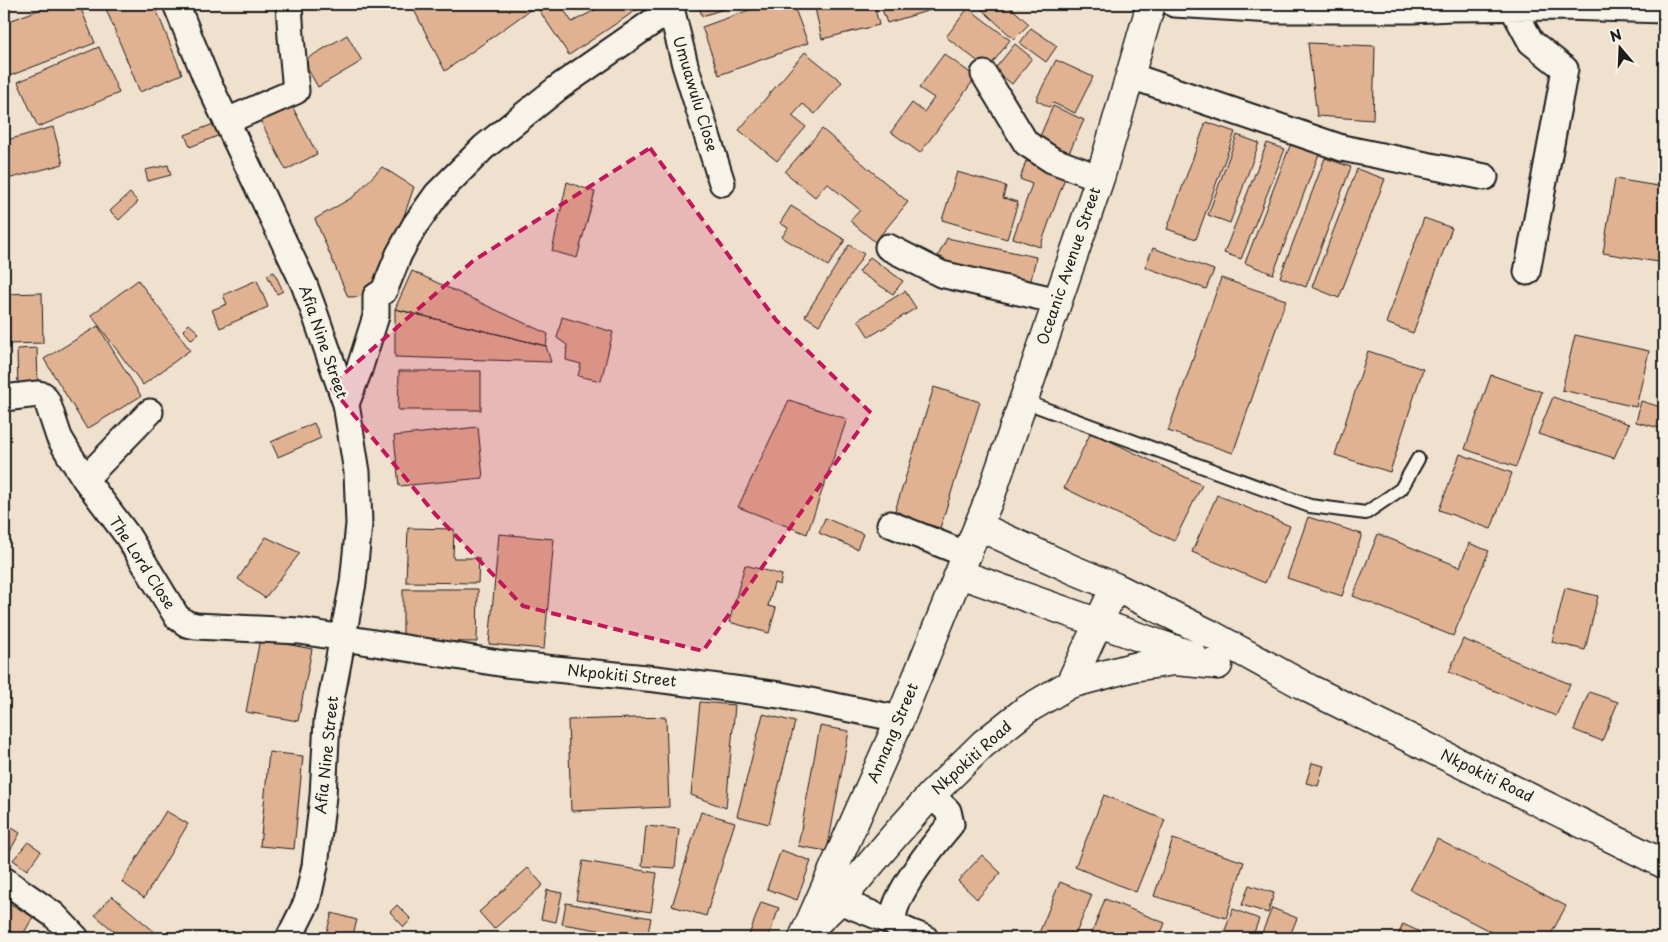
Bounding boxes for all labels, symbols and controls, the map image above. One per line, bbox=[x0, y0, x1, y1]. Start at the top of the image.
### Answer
north arrow bbox=[1596, 22, 1646, 72]
text: N bbox=[1607, 24, 1624, 47]
street label: Umuawulu Close bbox=[668, 33, 725, 154]
street label: Oceanic Avenue Street bbox=[1030, 183, 1105, 348]
street label: Afia Nine Street bbox=[294, 282, 355, 401]
street label: The Lord Close bbox=[105, 511, 182, 613]
street label: Nkpokiti Street bbox=[567, 657, 678, 692]
street label: Annang Street bbox=[860, 679, 923, 786]
street label: Afia Nine Street bbox=[308, 695, 343, 815]
street label: Nkpokiti Road bbox=[926, 715, 1016, 799]
street label: Nkpokiti Road bbox=[1437, 742, 1538, 807]

